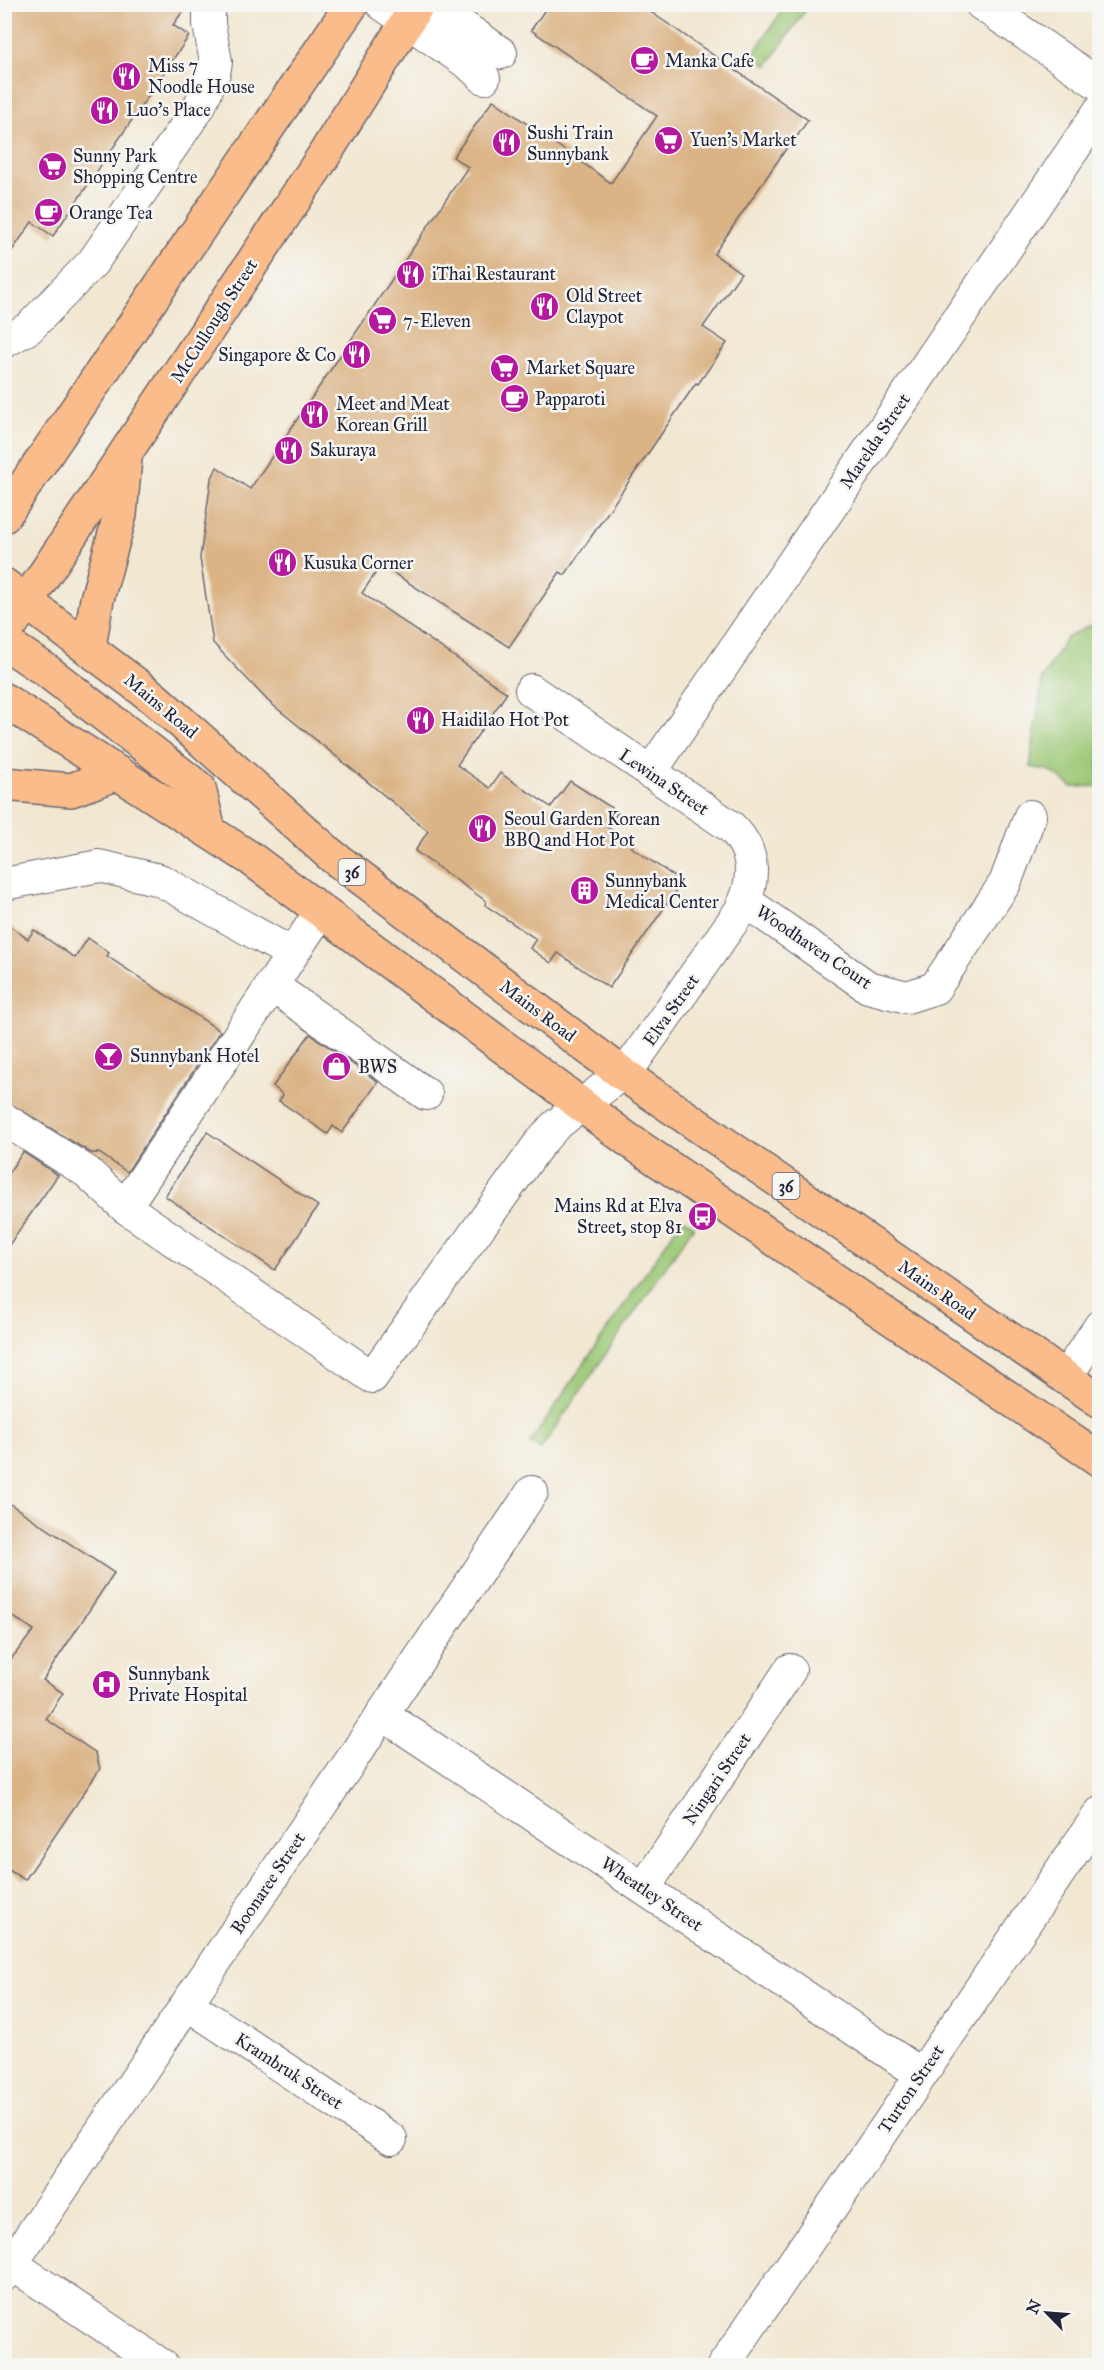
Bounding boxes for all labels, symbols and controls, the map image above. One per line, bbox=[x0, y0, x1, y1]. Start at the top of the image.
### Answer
cafe icon: Manka Cafe bbox=[628, 45, 660, 77]
place label: Manka Cafe bbox=[665, 50, 754, 72]
place label: Miss 7 Noodle House bbox=[148, 55, 255, 98]
restaurant icon: Miss 7 Noodle House bbox=[111, 60, 143, 92]
restaurant icon: Luo's Place bbox=[89, 94, 121, 126]
place label: Luo's Place bbox=[126, 99, 211, 121]
place label: Sushi Train Sunnybank bbox=[527, 122, 614, 165]
supermarket icon: Yuen's Market bbox=[653, 124, 685, 156]
restaurant icon: Sushi Train Sunnybank bbox=[490, 127, 522, 159]
place label: Yuen's Market bbox=[690, 129, 797, 151]
place label: Sunny Park Shopping Centre bbox=[73, 145, 197, 189]
supermarket icon: Sunny Park Shopping Centre bbox=[36, 150, 68, 182]
cafe icon: Orange Tea bbox=[32, 197, 64, 229]
place label: Orange Tea bbox=[69, 202, 153, 225]
street label: McCullough Street bbox=[166, 254, 263, 388]
restaurant icon: iThai Restaurant bbox=[395, 258, 427, 290]
place label: iThai Restaurant bbox=[432, 263, 556, 285]
place label: Old Street Claypot bbox=[566, 285, 643, 328]
restaurant icon: Old Street Claypot bbox=[529, 290, 561, 322]
supermarket icon: 7-Eleven bbox=[366, 305, 398, 337]
place label: 7-Eleven bbox=[403, 310, 471, 332]
restaurant icon: Singapore & Co bbox=[341, 339, 373, 371]
place label: Singapore & Co bbox=[218, 344, 336, 367]
supermarket icon: Market Square bbox=[489, 352, 521, 384]
place label: Market Square bbox=[526, 357, 635, 380]
cafe icon: Papparoti bbox=[498, 383, 530, 415]
place label: Papparoti bbox=[535, 388, 605, 410]
street label: Marelda Street bbox=[835, 389, 915, 493]
place label: Meet and Meat Korean Grill bbox=[336, 393, 450, 436]
restaurant icon: Meet and Meat Korean Grill bbox=[299, 398, 331, 430]
restaurant icon: Sakuraya bbox=[273, 434, 305, 466]
place label: Sakuraya bbox=[310, 439, 376, 461]
restaurant icon: Kusuka Corner bbox=[266, 547, 298, 579]
place label: Kusuka Corner bbox=[303, 552, 413, 574]
street label: Mains Road bbox=[120, 669, 202, 743]
restaurant icon: Haidilao Hot Pot bbox=[404, 704, 436, 736]
place label: Haidilao Hot Pot bbox=[441, 709, 569, 731]
street label: Lewina Street bbox=[615, 744, 714, 820]
place label: Seoul Garden Korean BBQ and Hot Pot bbox=[504, 808, 660, 851]
restaurant icon: Seoul Garden Korean BBQ and Hot Pot bbox=[467, 813, 499, 845]
road number: 36 bbox=[338, 859, 366, 885]
place label: Sunnybank Medical Center bbox=[605, 870, 719, 913]
building icon: Sunnybank Medical Center bbox=[568, 875, 600, 907]
street label: Woodhaven Court bbox=[752, 900, 877, 994]
street label: Elva Street bbox=[638, 969, 704, 1050]
street label: Mains Road bbox=[496, 975, 580, 1047]
bar icon: Sunnybank Hotel bbox=[93, 1040, 125, 1072]
place label: Sunnybank Hotel bbox=[130, 1045, 259, 1067]
shop icon: BWS bbox=[321, 1051, 353, 1083]
place label: BWS bbox=[358, 1056, 397, 1078]
road number: 36 bbox=[772, 1173, 800, 1199]
place label: Mains Rd at Elva Street, stop 81 bbox=[554, 1195, 682, 1238]
bus stop icon: Mains Rd at Elva Street, stop 81 bbox=[687, 1200, 719, 1232]
street label: Mains Road bbox=[894, 1255, 980, 1325]
place label: Sunnybank Private Hospital bbox=[128, 1663, 248, 1706]
hospital icon: Sunnybank Private Hospital bbox=[91, 1668, 123, 1700]
street label: Ningari Street bbox=[678, 1728, 757, 1830]
street label: Boonaree Street bbox=[226, 1827, 310, 1938]
street label: Wheatley Street bbox=[597, 1852, 708, 1936]
street label: Krambruk Street bbox=[231, 2028, 348, 2114]
street label: Turton Street bbox=[873, 2040, 949, 2138]
north arrow bbox=[1017, 2283, 1077, 2343]
text: N bbox=[1022, 2296, 1046, 2317]

